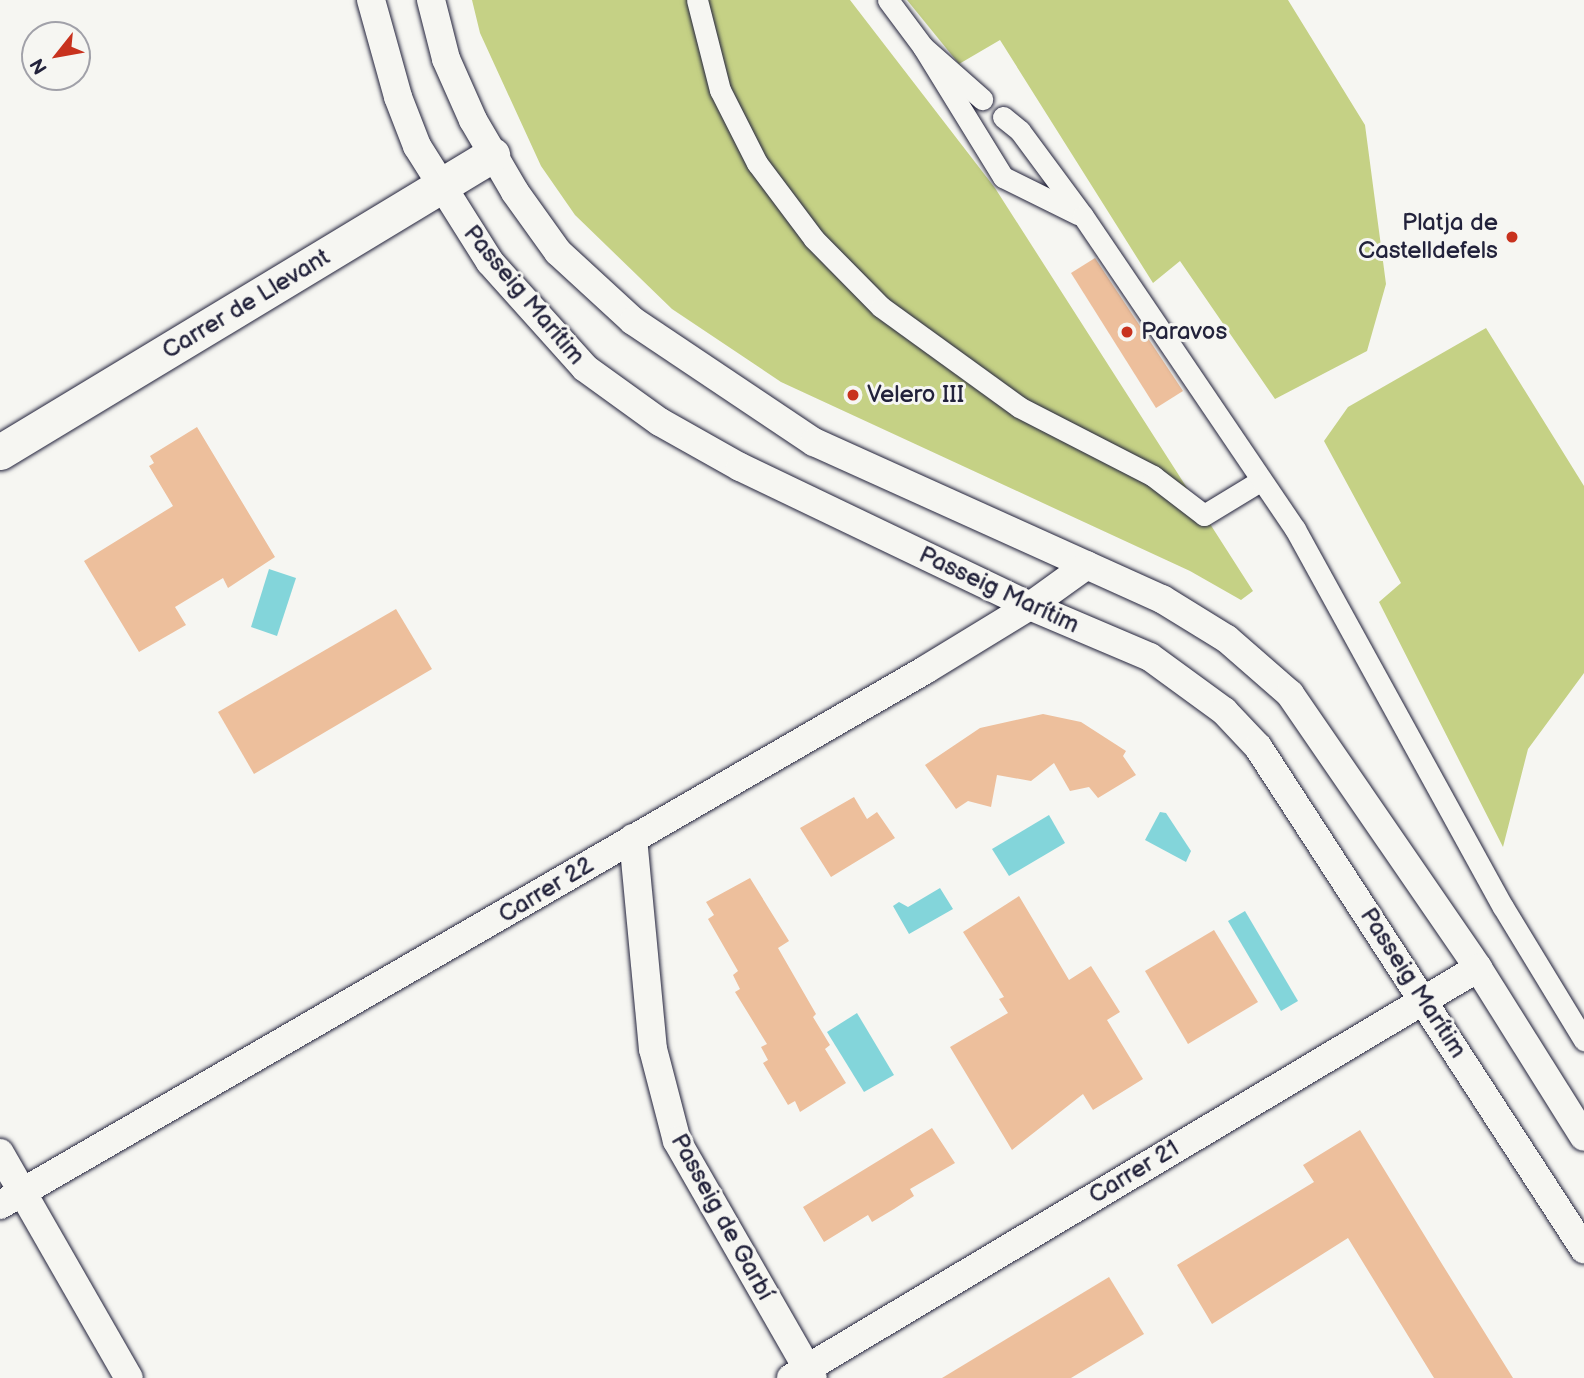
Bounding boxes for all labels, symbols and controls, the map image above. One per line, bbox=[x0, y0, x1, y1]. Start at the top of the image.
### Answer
north arrow bbox=[21, 21, 91, 91]
text: N bbox=[26, 54, 53, 78]
place label: Platja de Castelldefels bbox=[1358, 209, 1498, 265]
street label: Passeig Marítim bbox=[457, 219, 591, 371]
marker: Platja de Castelldefels bbox=[1504, 229, 1520, 245]
street label: Carrer de Llevant bbox=[157, 243, 335, 365]
place label: Paravos bbox=[1141, 318, 1227, 346]
marker: Paravos bbox=[1119, 324, 1135, 340]
place label: Velero III bbox=[867, 381, 964, 409]
marker: Velero III bbox=[845, 387, 861, 403]
street label: Passeig Marítim bbox=[914, 540, 1084, 640]
street label: Carrer 22 bbox=[493, 851, 599, 929]
street label: Passeig Marítim bbox=[1354, 903, 1472, 1063]
street label: Passeig de Garbí bbox=[664, 1129, 780, 1305]
street label: Carrer 21 bbox=[1084, 1134, 1184, 1210]

